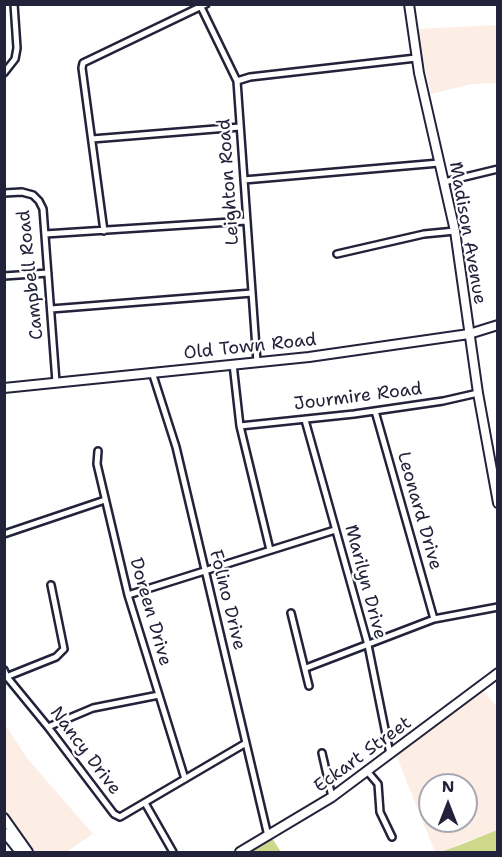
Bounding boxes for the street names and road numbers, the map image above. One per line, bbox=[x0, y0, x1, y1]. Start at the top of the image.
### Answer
street label: Leighton Road bbox=[214, 118, 244, 246]
street label: Madison Avenue bbox=[444, 160, 490, 306]
street label: Campbell Road bbox=[13, 209, 49, 341]
street label: Old Town Road bbox=[183, 329, 317, 365]
street label: Jourmire Road bbox=[293, 378, 423, 416]
street label: Leonard Drive bbox=[392, 450, 446, 572]
street label: Marilyn Drive bbox=[339, 522, 391, 642]
street label: Folino Drive bbox=[204, 548, 250, 652]
street label: Doreen Drive bbox=[124, 556, 176, 668]
street label: Nancy Drive bbox=[45, 703, 125, 799]
street label: Eckart Street bbox=[310, 712, 416, 798]

